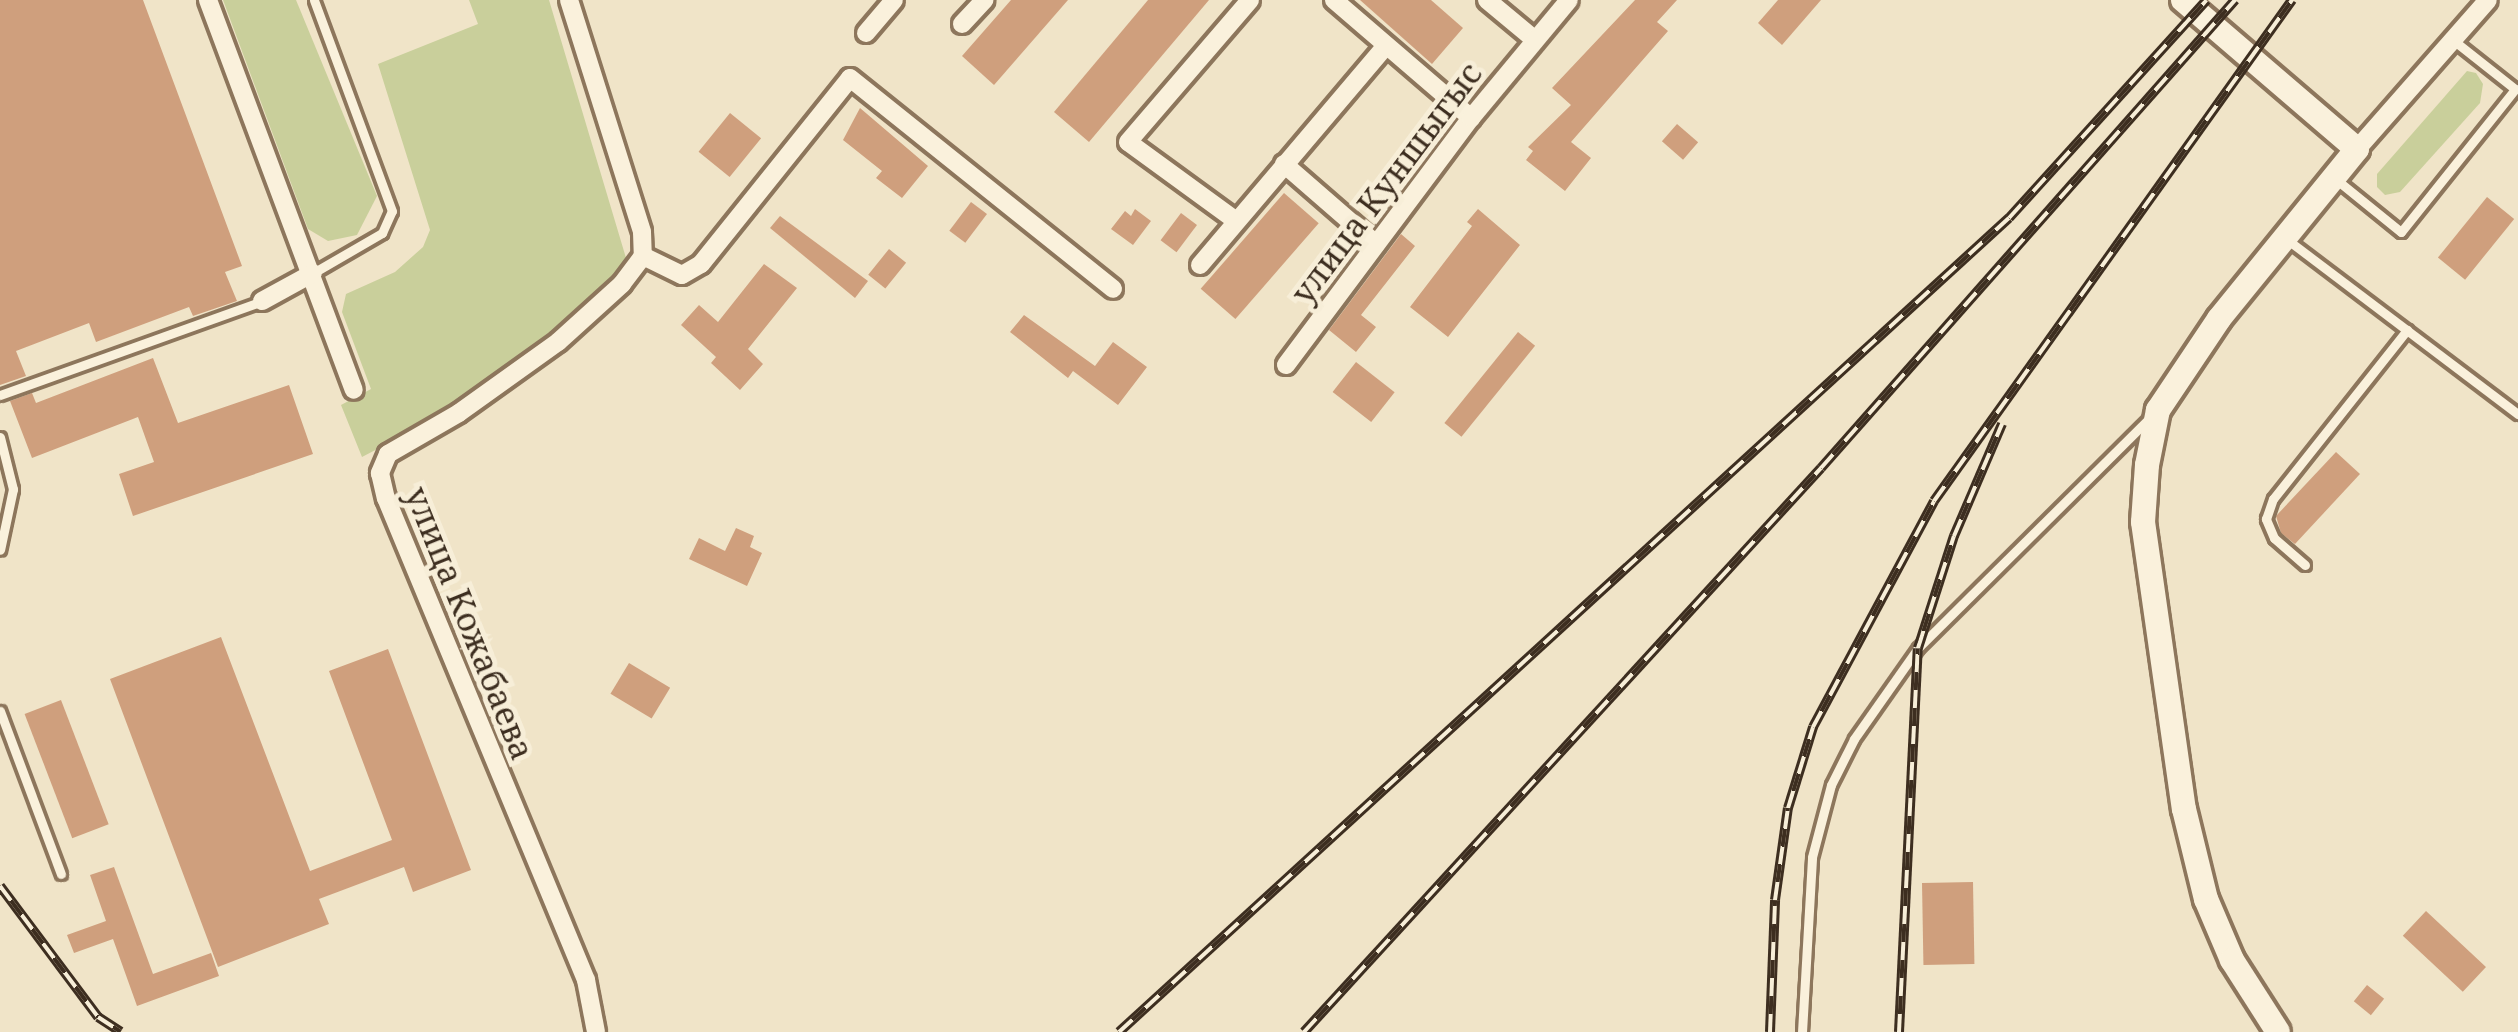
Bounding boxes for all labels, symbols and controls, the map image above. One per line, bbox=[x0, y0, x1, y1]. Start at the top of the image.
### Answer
street label: улица Куншыгыс bbox=[1282, 55, 1490, 311]
street label: улица Кожабаева bbox=[397, 481, 543, 765]

